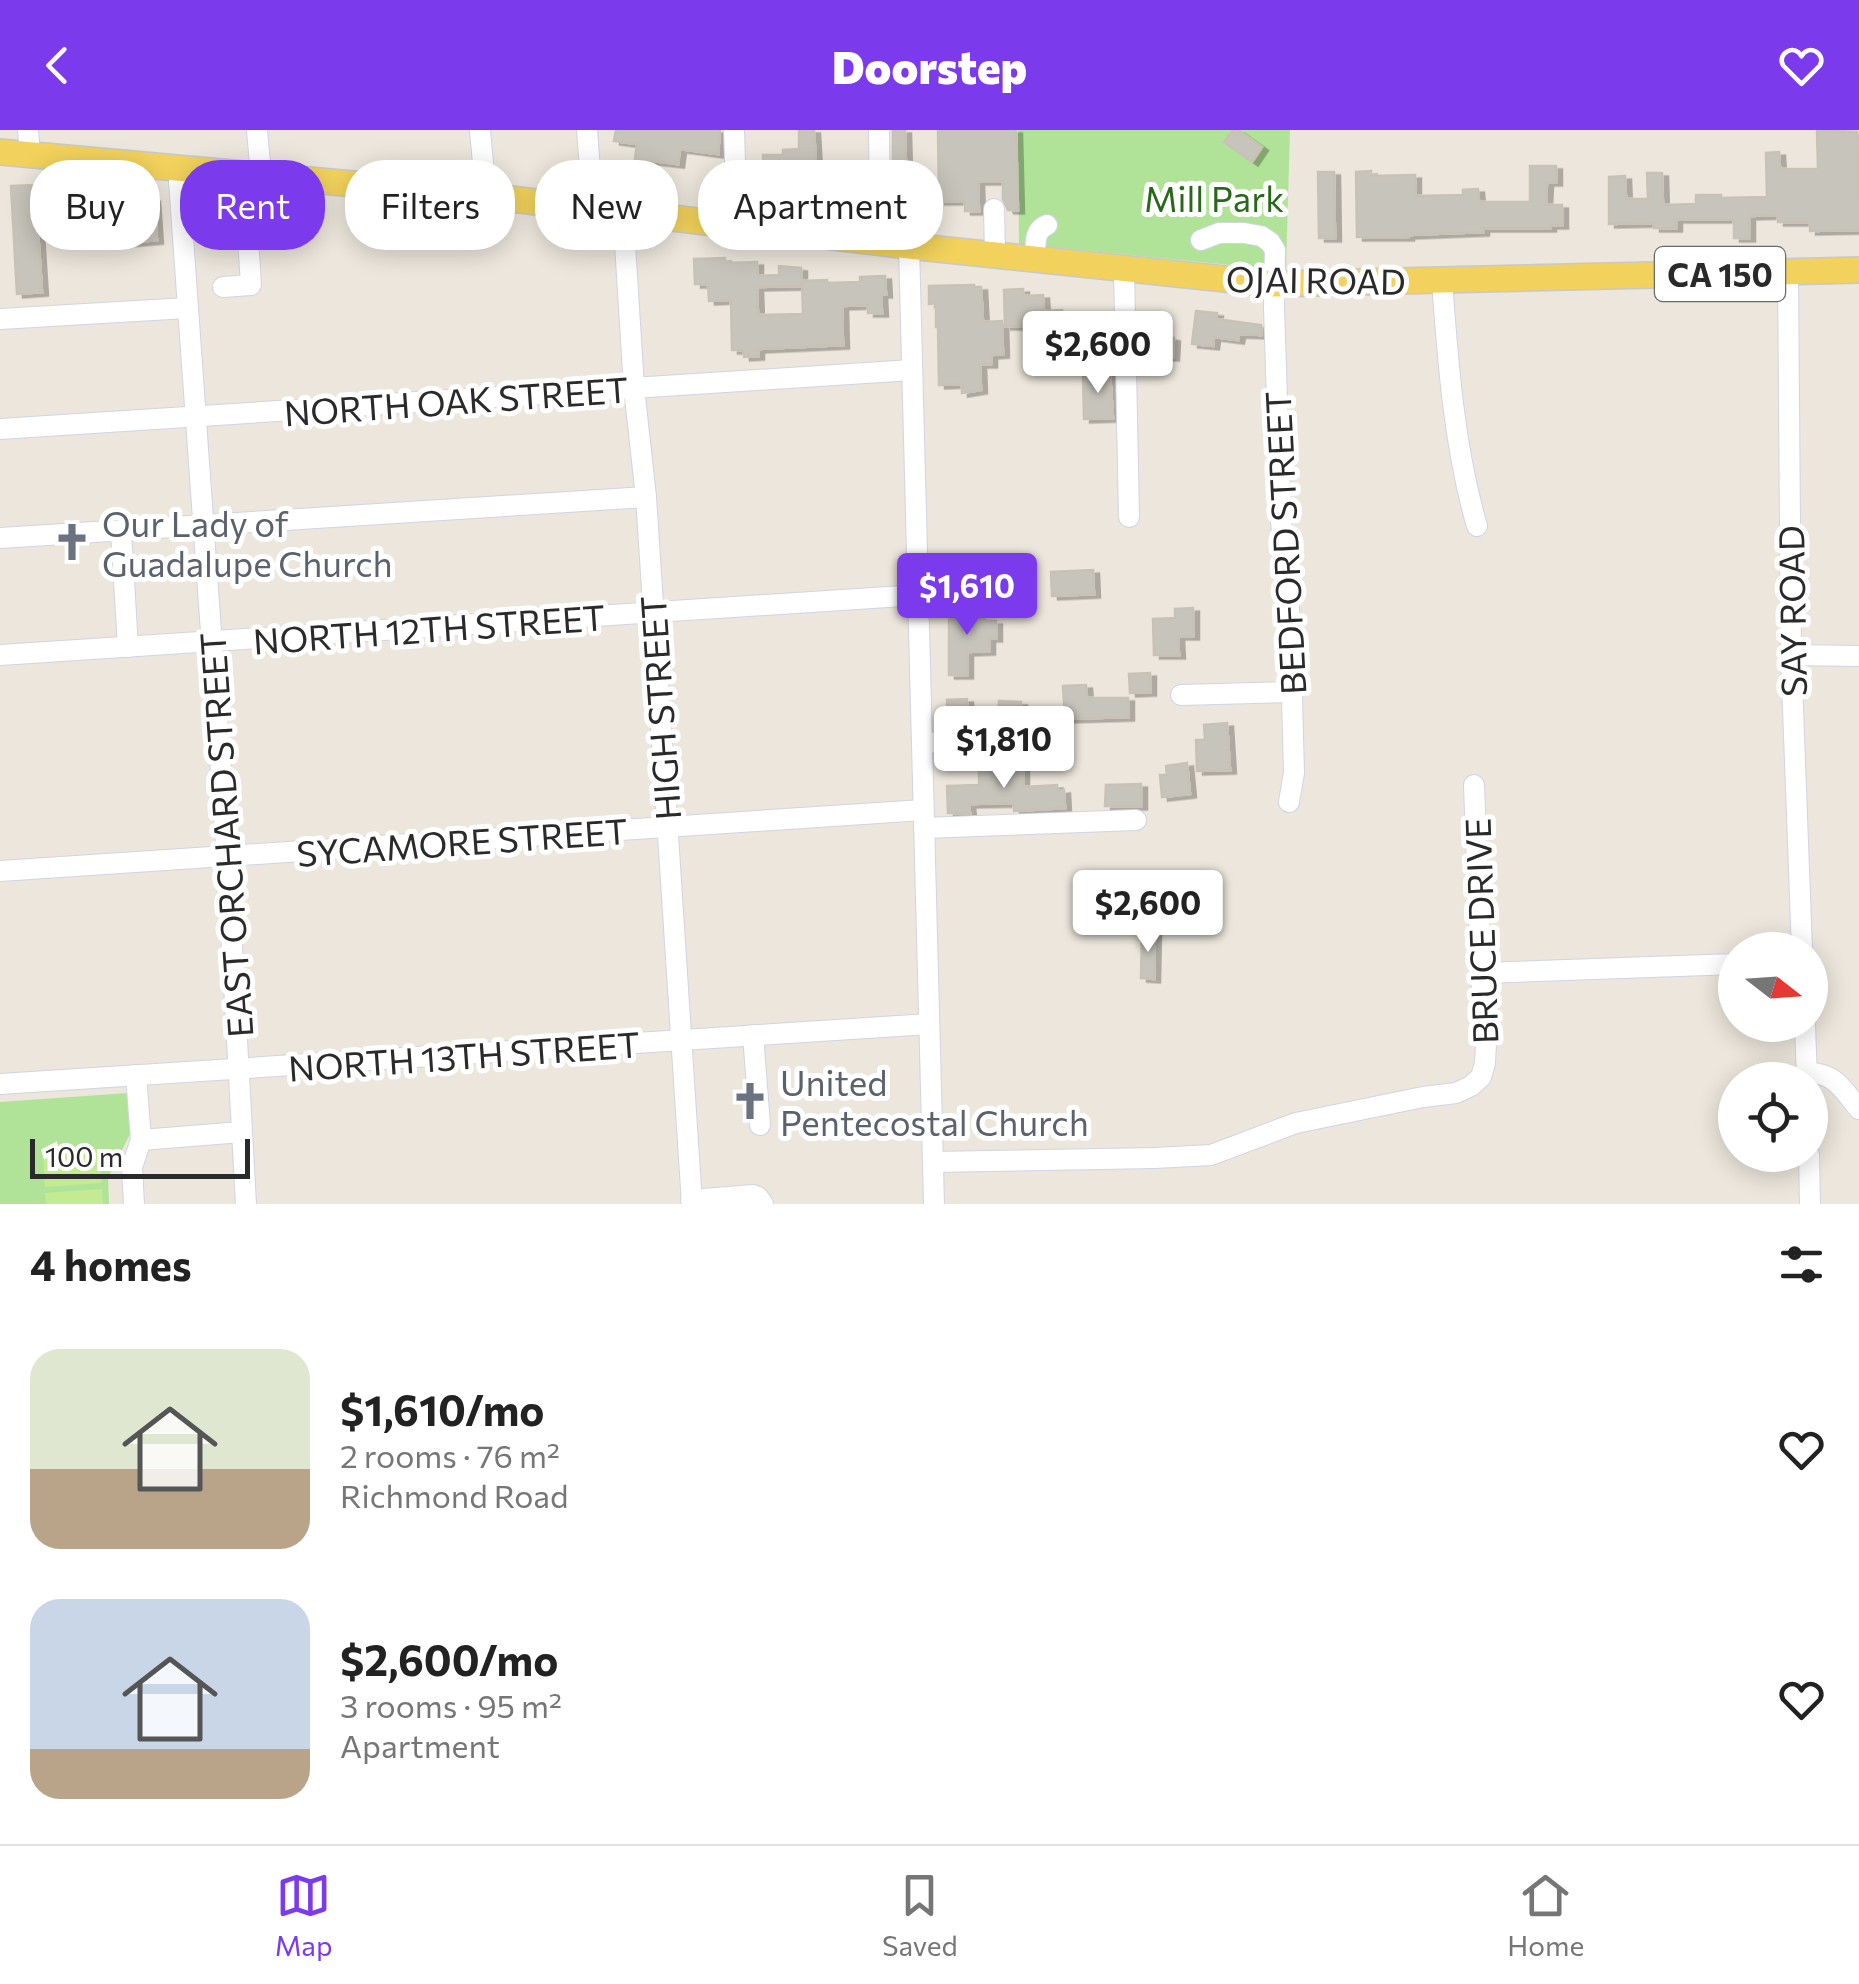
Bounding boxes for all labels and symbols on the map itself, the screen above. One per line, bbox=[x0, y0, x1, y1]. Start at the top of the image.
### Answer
park label: Mill Park bbox=[1144, 176, 1284, 219]
road number: CA 150 bbox=[1655, 247, 1785, 301]
street label: OJAI ROAD bbox=[1226, 256, 1406, 302]
pin: $2,600 bbox=[1017, 311, 1179, 396]
street label: NORTH OAK STREET bbox=[282, 367, 630, 433]
street label: BEDFORD STREET bbox=[1255, 390, 1313, 696]
place label: Our Lady of Guadalupe Church bbox=[102, 501, 393, 584]
church icon: Our Lady of Guadalupe Church bbox=[51, 521, 93, 563]
street label: SAY ROAD bbox=[1768, 525, 1814, 697]
pin: $1,610 bbox=[886, 553, 1048, 638]
street label: NORTH 12TH STREET bbox=[252, 594, 606, 662]
street label: HIGH STREET bbox=[630, 594, 688, 822]
street label: EAST ORCHARD STREET bbox=[189, 631, 261, 1039]
pin: $1,810 bbox=[923, 706, 1085, 791]
street label: SYCAMORE STREET bbox=[295, 808, 629, 874]
street label: BRUCE DRIVE bbox=[1455, 817, 1505, 1045]
pin: $2,600 bbox=[1067, 870, 1229, 955]
north arrow bbox=[1718, 932, 1828, 1042]
street label: NORTH 13TH STREET bbox=[287, 1021, 641, 1089]
place label: United Pentecostal Church bbox=[780, 1060, 1089, 1143]
church icon: United Pentecostal Church bbox=[729, 1080, 771, 1122]
scale bar bbox=[30, 1134, 250, 1178]

